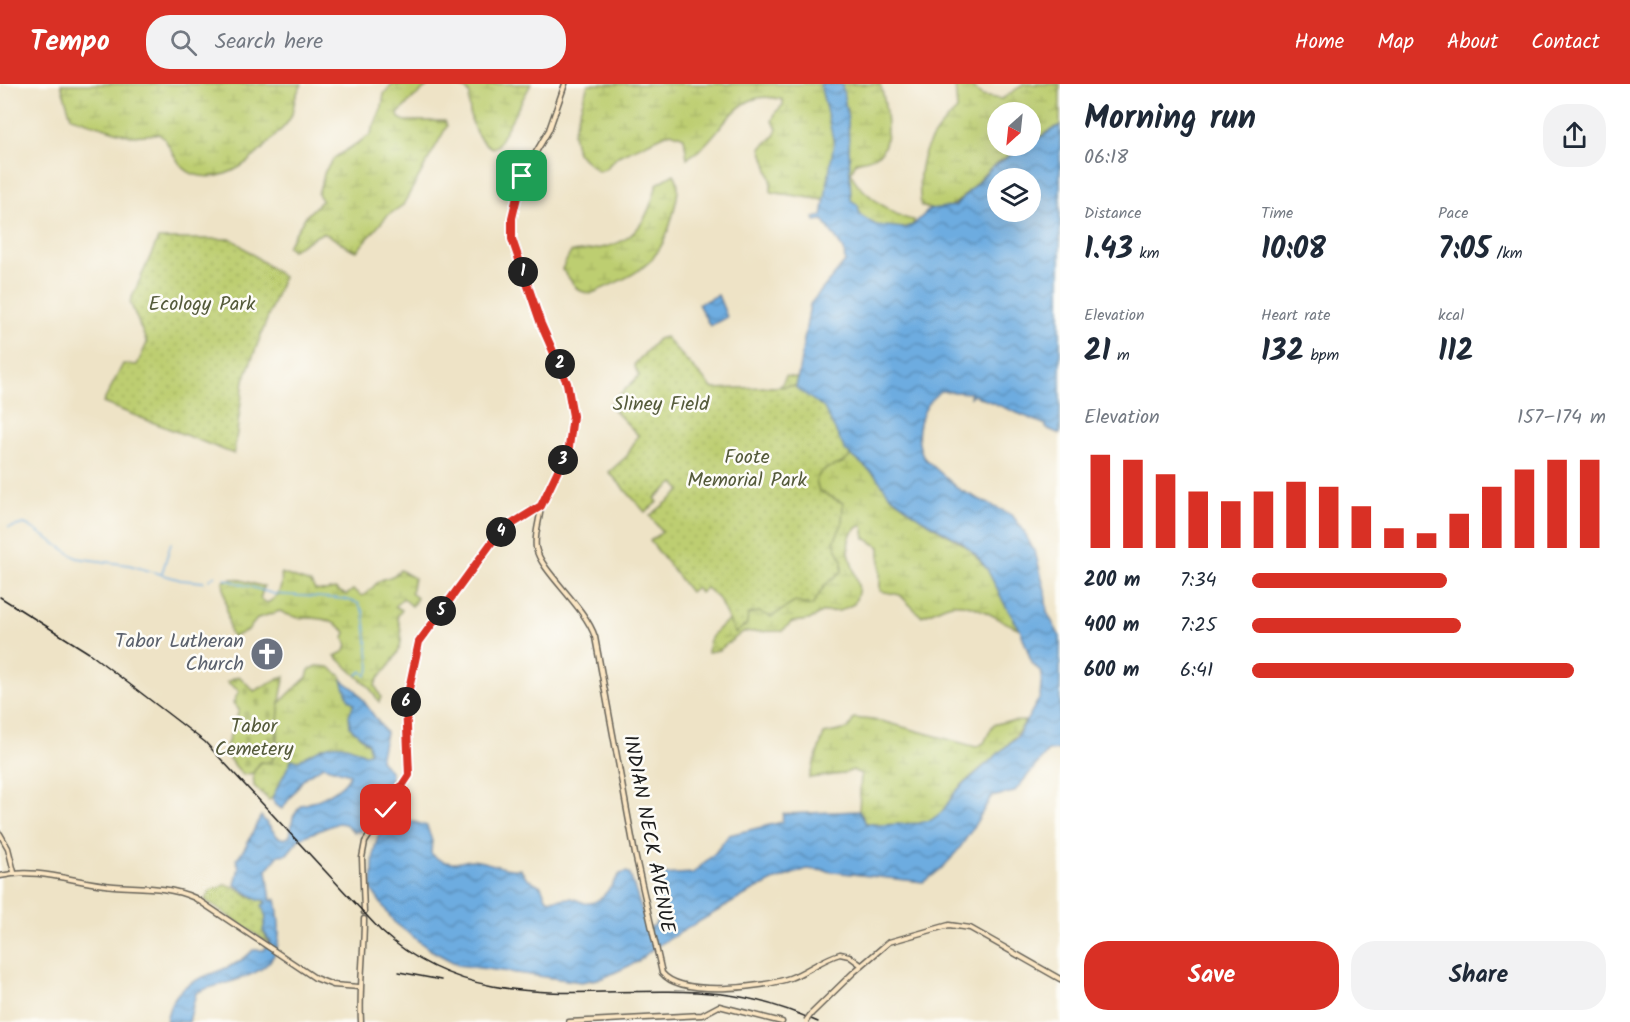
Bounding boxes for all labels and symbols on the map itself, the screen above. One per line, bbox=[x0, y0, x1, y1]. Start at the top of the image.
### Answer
north arrow bbox=[987, 102, 1041, 156]
pin bbox=[496, 150, 547, 201]
pin: 1 bbox=[508, 257, 538, 287]
park label: Ecology Park bbox=[149, 289, 256, 321]
pin: 2 bbox=[545, 349, 575, 379]
park label: Sliney Field bbox=[613, 389, 710, 421]
park label: Foote Memorial Park bbox=[687, 442, 807, 497]
pin: 3 bbox=[548, 445, 578, 475]
pin: 4 bbox=[486, 517, 516, 547]
pin: 5 bbox=[426, 596, 456, 626]
place label: Tabor Lutheran Church bbox=[115, 626, 244, 681]
church icon: Tabor Lutheran Church bbox=[249, 636, 285, 672]
pin: 6 bbox=[391, 687, 421, 717]
park label: Tabor Cemetery bbox=[215, 711, 294, 766]
street label: INDIAN NECK AVENUE bbox=[613, 732, 683, 937]
pin bbox=[360, 784, 411, 835]

